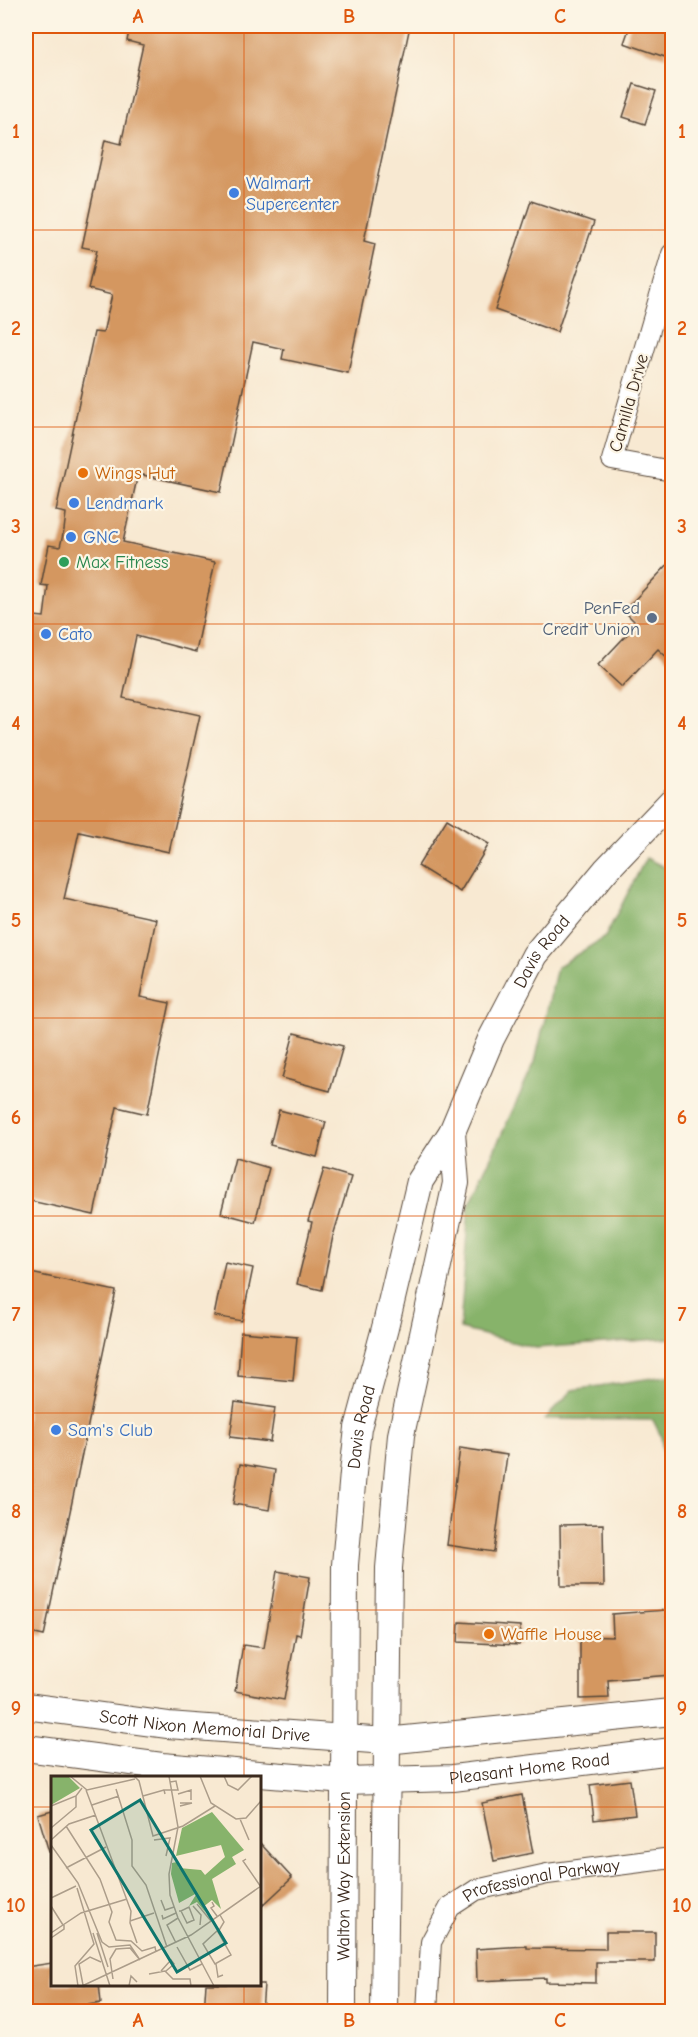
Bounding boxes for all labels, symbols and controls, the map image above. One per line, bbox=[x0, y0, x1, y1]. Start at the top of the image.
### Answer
text: A bbox=[132, 5, 144, 28]
text: B bbox=[343, 5, 355, 28]
text: C bbox=[554, 5, 566, 28]
text: 1 bbox=[12, 120, 20, 143]
text: 1 bbox=[678, 120, 686, 143]
place label: Walmart Supercenter bbox=[246, 173, 340, 215]
marker: Walmart Supercenter bbox=[227, 186, 241, 200]
text: 2 bbox=[11, 317, 21, 340]
text: 2 bbox=[677, 317, 687, 340]
street label: Camilla Drive bbox=[605, 351, 653, 455]
place label: Wings Hut bbox=[95, 463, 176, 484]
marker: Wings Hut bbox=[76, 466, 90, 480]
place label: Lendmark bbox=[86, 493, 164, 514]
marker: Lendmark bbox=[67, 496, 81, 510]
text: 3 bbox=[11, 515, 21, 538]
text: 3 bbox=[677, 515, 687, 538]
place label: GNC bbox=[83, 527, 119, 548]
marker: GNC bbox=[64, 530, 78, 544]
place label: Max Fitness bbox=[76, 552, 168, 573]
marker: Max Fitness bbox=[57, 555, 71, 569]
place label: PenFed Credit Union bbox=[542, 598, 640, 640]
marker: PenFed Credit Union bbox=[645, 611, 659, 625]
place label: Cato bbox=[58, 624, 93, 645]
marker: Cato bbox=[39, 627, 53, 641]
text: 4 bbox=[11, 712, 21, 735]
text: 4 bbox=[677, 712, 687, 735]
text: 5 bbox=[11, 909, 21, 932]
text: 5 bbox=[677, 909, 687, 932]
street label: Davis Road bbox=[509, 911, 574, 992]
text: 6 bbox=[11, 1106, 21, 1129]
text: 6 bbox=[677, 1106, 687, 1129]
text: 7 bbox=[12, 1303, 21, 1326]
text: 7 bbox=[678, 1303, 687, 1326]
street label: Davis Road bbox=[343, 1383, 380, 1470]
place label: Sam's Club bbox=[68, 1420, 153, 1441]
marker: Sam's Club bbox=[49, 1423, 63, 1437]
text: 8 bbox=[11, 1500, 21, 1523]
text: 8 bbox=[677, 1500, 687, 1523]
place label: Waffle House bbox=[501, 1624, 602, 1645]
marker: Waffle House bbox=[482, 1627, 496, 1641]
text: 9 bbox=[11, 1697, 21, 1720]
text: 9 bbox=[677, 1697, 687, 1720]
street label: Scott Nixon Memorial Drive bbox=[98, 1705, 311, 1746]
street label: Pleasant Home Road bbox=[448, 1748, 611, 1789]
inset map bbox=[51, 1776, 261, 1986]
street label: Walton Way Extension bbox=[333, 1791, 354, 1961]
street label: Professional Parkway bbox=[458, 1854, 622, 1907]
text: 10 bbox=[6, 1894, 26, 1917]
text: 10 bbox=[672, 1894, 692, 1917]
text: A bbox=[132, 2009, 144, 2032]
text: B bbox=[343, 2009, 355, 2032]
text: C bbox=[554, 2009, 566, 2032]

